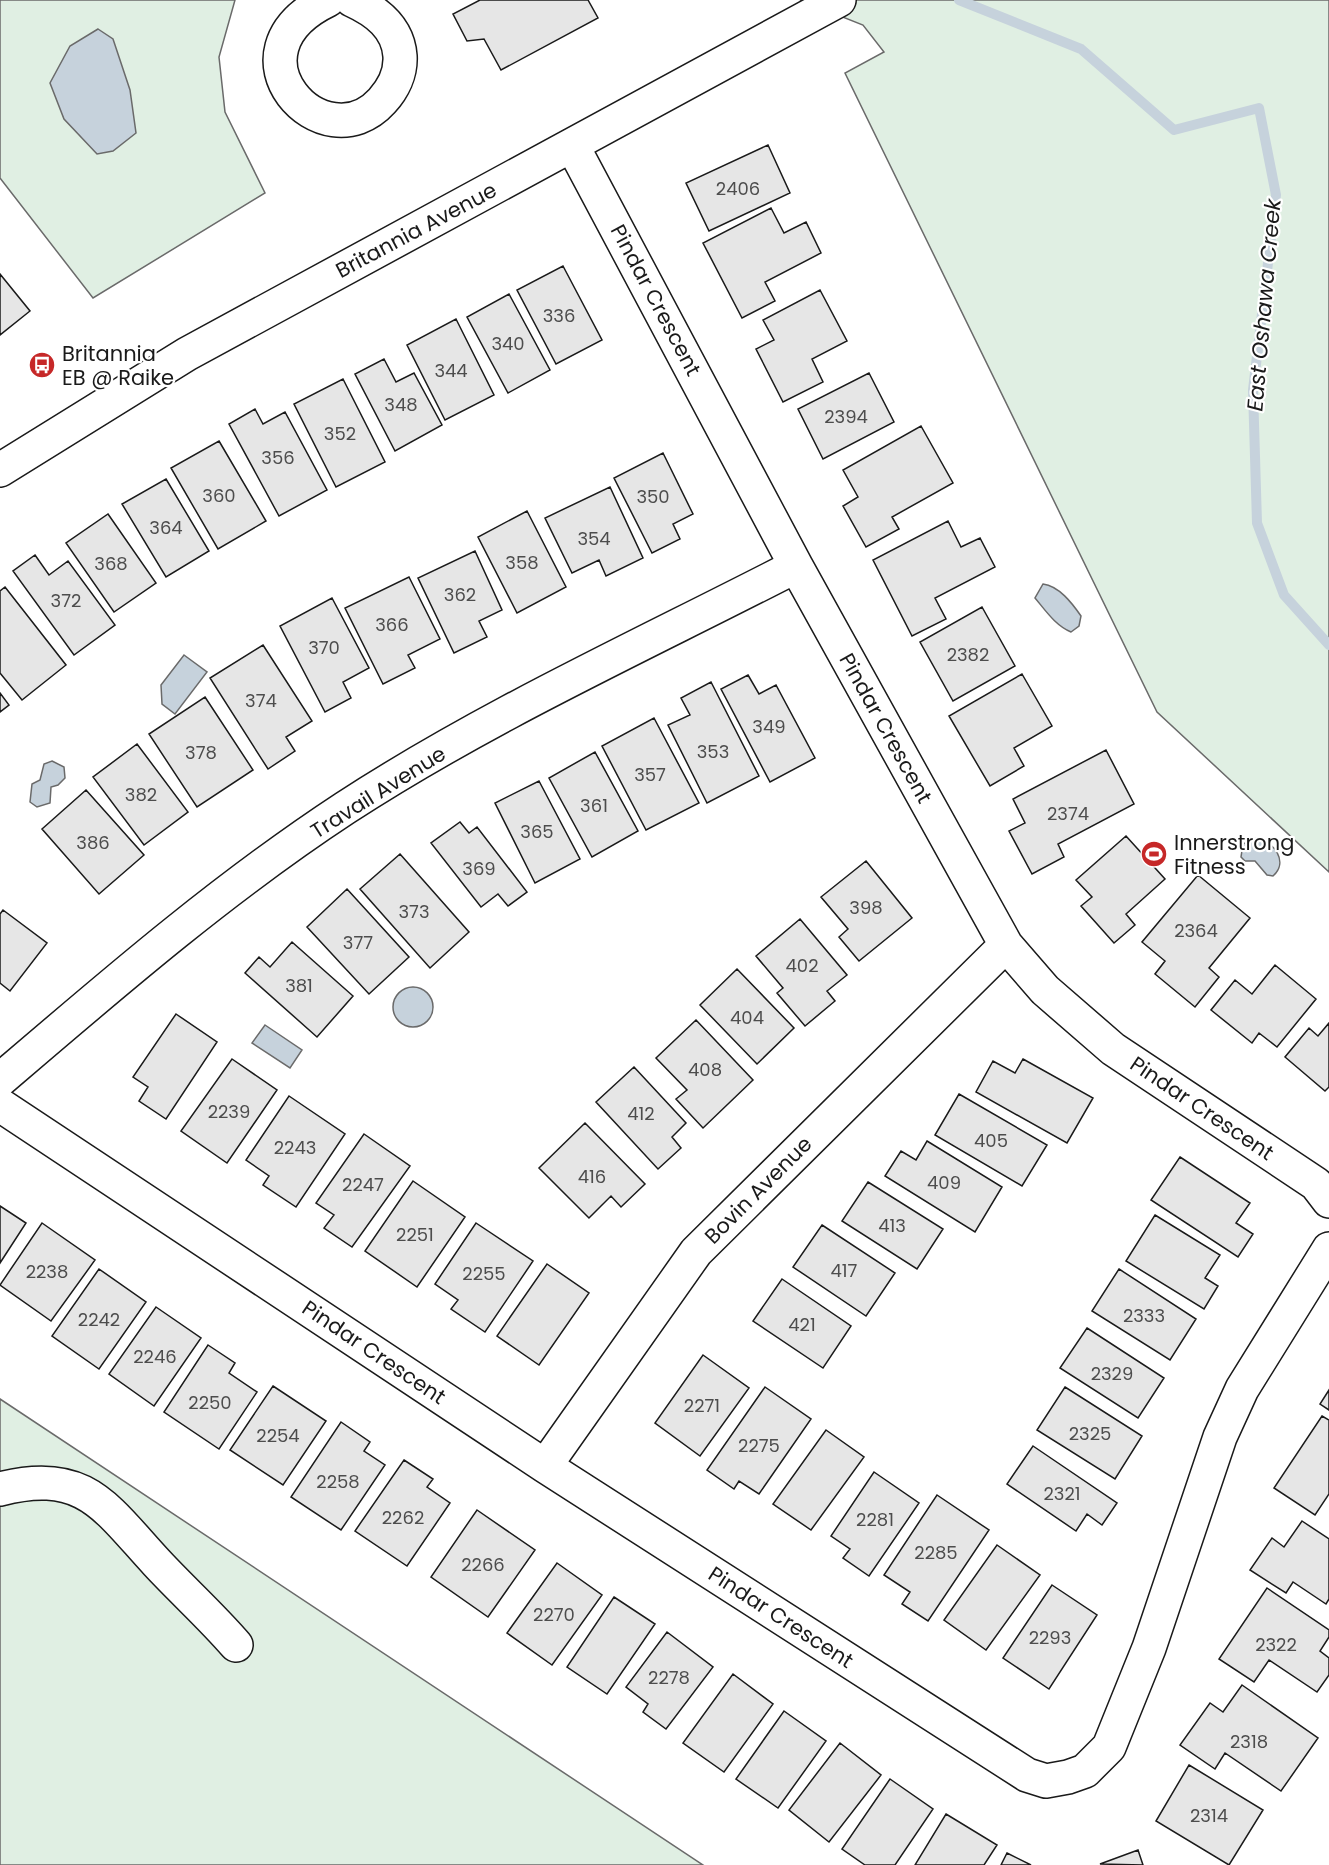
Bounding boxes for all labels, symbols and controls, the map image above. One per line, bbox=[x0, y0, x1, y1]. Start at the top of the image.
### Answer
street label: Britannia Avenue bbox=[330, 175, 502, 285]
house number: 2406 bbox=[716, 176, 760, 201]
water label: East Oshawa Creek bbox=[1239, 196, 1289, 413]
street label: Pindar Crescent bbox=[604, 219, 708, 381]
house number: 336 bbox=[543, 303, 575, 328]
house number: 340 bbox=[491, 331, 525, 356]
place label: Britannia EB @ Raike bbox=[62, 339, 174, 392]
bus stop icon: Britannia EB @ Raike bbox=[27, 350, 57, 380]
house number: 344 bbox=[434, 358, 468, 383]
house number: 348 bbox=[384, 392, 418, 417]
house number: 2394 bbox=[824, 404, 868, 429]
house number: 352 bbox=[324, 421, 356, 446]
house number: 356 bbox=[261, 445, 295, 470]
house number: 360 bbox=[202, 483, 236, 508]
house number: 350 bbox=[636, 484, 670, 509]
house number: 364 bbox=[149, 515, 183, 540]
house number: 354 bbox=[577, 526, 611, 551]
house number: 358 bbox=[505, 550, 539, 575]
house number: 368 bbox=[94, 551, 128, 576]
house number: 362 bbox=[444, 582, 476, 607]
house number: 372 bbox=[51, 588, 81, 613]
house number: 366 bbox=[375, 612, 409, 637]
house number: 370 bbox=[308, 635, 340, 660]
house number: 2382 bbox=[947, 642, 989, 667]
street label: Pindar Crescent bbox=[833, 648, 939, 808]
house number: 374 bbox=[245, 688, 277, 713]
house number: 349 bbox=[752, 714, 786, 739]
street label: Travail Avenue bbox=[305, 739, 451, 845]
house number: 353 bbox=[697, 739, 729, 764]
house number: 378 bbox=[185, 740, 217, 765]
house number: 357 bbox=[634, 762, 666, 787]
house number: 382 bbox=[125, 782, 157, 807]
house number: 361 bbox=[580, 793, 608, 818]
house number: 2374 bbox=[1047, 801, 1089, 826]
house number: 365 bbox=[520, 819, 554, 844]
place label: Innerstrong Fitness bbox=[1174, 828, 1294, 881]
house number: 386 bbox=[76, 830, 110, 855]
sports icon: Innerstrong Fitness bbox=[1139, 839, 1169, 869]
house number: 369 bbox=[462, 856, 496, 881]
house number: 398 bbox=[849, 895, 883, 920]
house number: 373 bbox=[398, 899, 430, 924]
house number: 2364 bbox=[1174, 918, 1218, 943]
house number: 377 bbox=[343, 930, 373, 955]
house number: 402 bbox=[786, 953, 818, 978]
house number: 381 bbox=[285, 973, 313, 998]
house number: 404 bbox=[730, 1005, 764, 1030]
street label: Pindar Crescent bbox=[1124, 1049, 1280, 1167]
house number: 408 bbox=[688, 1057, 722, 1082]
house number: 2239 bbox=[208, 1099, 250, 1124]
house number: 412 bbox=[627, 1101, 655, 1126]
house number: 405 bbox=[974, 1128, 1008, 1153]
street label: Bovin Avenue bbox=[698, 1130, 818, 1250]
house number: 2243 bbox=[274, 1135, 316, 1160]
house number: 416 bbox=[578, 1164, 606, 1189]
house number: 409 bbox=[927, 1170, 961, 1195]
house number: 2247 bbox=[342, 1172, 384, 1197]
house number: 413 bbox=[878, 1213, 906, 1238]
house number: 2251 bbox=[396, 1222, 434, 1247]
house number: 417 bbox=[831, 1258, 858, 1283]
house number: 2238 bbox=[26, 1259, 68, 1284]
house number: 2255 bbox=[462, 1261, 506, 1286]
street label: Pindar Crescent bbox=[296, 1293, 452, 1411]
house number: 2333 bbox=[1123, 1303, 1165, 1328]
house number: 2242 bbox=[78, 1307, 120, 1332]
house number: 421 bbox=[788, 1312, 816, 1337]
house number: 2246 bbox=[133, 1344, 177, 1369]
house number: 2329 bbox=[1091, 1361, 1133, 1386]
house number: 2250 bbox=[188, 1390, 232, 1415]
house number: 2271 bbox=[684, 1393, 720, 1418]
house number: 2325 bbox=[1069, 1421, 1111, 1446]
house number: 2254 bbox=[256, 1423, 300, 1448]
house number: 2275 bbox=[738, 1433, 780, 1458]
house number: 2258 bbox=[316, 1469, 360, 1494]
house number: 2321 bbox=[1043, 1481, 1081, 1506]
house number: 2262 bbox=[382, 1505, 424, 1530]
house number: 2281 bbox=[856, 1507, 894, 1532]
house number: 2285 bbox=[914, 1540, 958, 1565]
house number: 2266 bbox=[461, 1552, 505, 1577]
street label: Pindar Crescent bbox=[703, 1559, 859, 1675]
house number: 2270 bbox=[533, 1602, 575, 1627]
house number: 2293 bbox=[1029, 1625, 1071, 1650]
house number: 2322 bbox=[1255, 1632, 1297, 1657]
house number: 2278 bbox=[648, 1665, 690, 1690]
house number: 2318 bbox=[1230, 1729, 1268, 1754]
house number: 2314 bbox=[1190, 1803, 1228, 1828]

